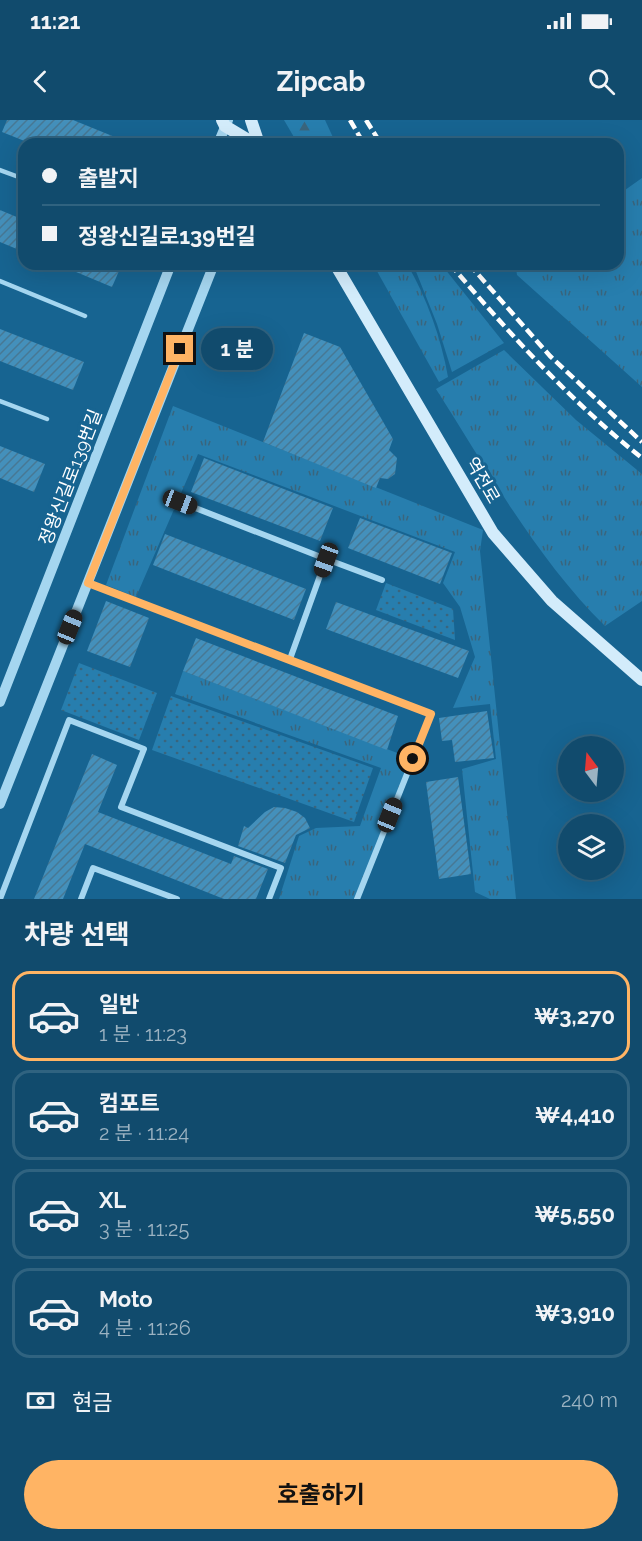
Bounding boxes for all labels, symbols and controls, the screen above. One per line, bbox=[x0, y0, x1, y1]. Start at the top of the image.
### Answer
text: 11:21 bbox=[30, 8, 80, 34]
icon: back bbox=[24, 65, 57, 98]
icon: search bbox=[585, 65, 618, 98]
text: Zipcab bbox=[277, 66, 365, 97]
text: 출발지 bbox=[78, 165, 139, 191]
text: 정왕신길로139번길 bbox=[78, 223, 256, 249]
callout: 1 분 bbox=[201, 328, 273, 370]
route end bbox=[166, 335, 193, 362]
text: 1 분 bbox=[220, 337, 254, 361]
street label: 정왕신길로139번길 bbox=[34, 406, 106, 548]
street label: 역전로 bbox=[461, 453, 505, 507]
car bbox=[160, 487, 200, 517]
car bbox=[311, 540, 341, 580]
car bbox=[55, 607, 85, 647]
north arrow bbox=[558, 736, 624, 802]
map controls bbox=[558, 736, 624, 880]
route start bbox=[399, 745, 426, 772]
car bbox=[375, 795, 405, 835]
button: layers bbox=[558, 814, 624, 880]
text: 차량 선택 bbox=[24, 919, 130, 950]
icon: car bbox=[27, 989, 81, 1043]
text: 일반 bbox=[99, 991, 139, 1017]
text: ₩3,270 bbox=[534, 1003, 615, 1029]
text: 1 분 · 11:23 bbox=[99, 1022, 187, 1046]
icon: car bbox=[27, 1088, 81, 1142]
text: 컴포트 bbox=[99, 1090, 160, 1116]
text: ₩4,410 bbox=[535, 1102, 615, 1128]
text: 2 분 · 11:24 bbox=[99, 1121, 189, 1145]
icon: car bbox=[27, 1187, 81, 1241]
text: XL bbox=[99, 1187, 126, 1213]
text: ₩5,550 bbox=[535, 1201, 615, 1227]
text: 3 분 · 11:25 bbox=[99, 1217, 189, 1241]
icon: car bbox=[27, 1286, 81, 1340]
text: Moto bbox=[99, 1286, 153, 1312]
text: ₩3,910 bbox=[535, 1300, 615, 1326]
text: 4 분 · 11:26 bbox=[99, 1316, 191, 1340]
icon: cash bbox=[24, 1384, 57, 1417]
text: 240 m bbox=[561, 1388, 618, 1412]
text: 현금 bbox=[72, 1389, 112, 1415]
button: 호출하기 bbox=[24, 1460, 618, 1529]

